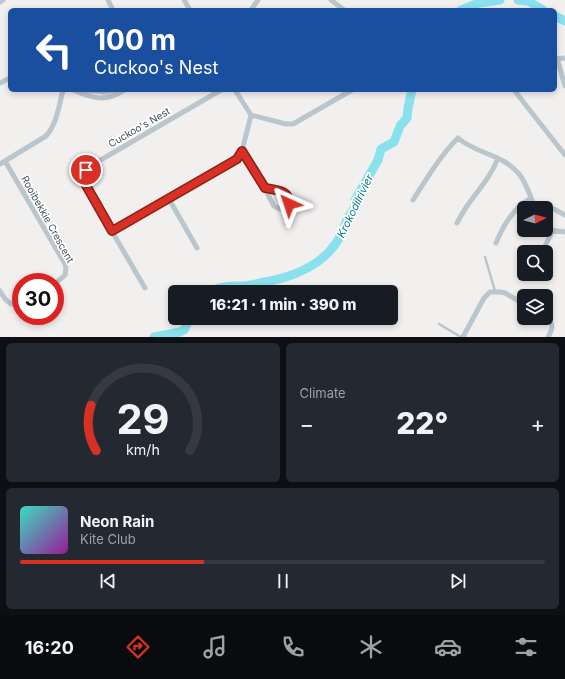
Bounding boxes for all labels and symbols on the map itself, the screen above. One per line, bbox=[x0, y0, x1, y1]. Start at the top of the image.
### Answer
street label: Cuckoo's Nest bbox=[106, 104, 173, 149]
pin bbox=[69, 153, 103, 187]
water label: Krokodilrivier bbox=[334, 171, 377, 240]
street label: Rooibekkie Crescent bbox=[19, 173, 77, 265]
position arrow bbox=[268, 183, 310, 225]
north arrow bbox=[517, 201, 553, 237]
speed limit sign: 30 bbox=[12, 273, 64, 325]

